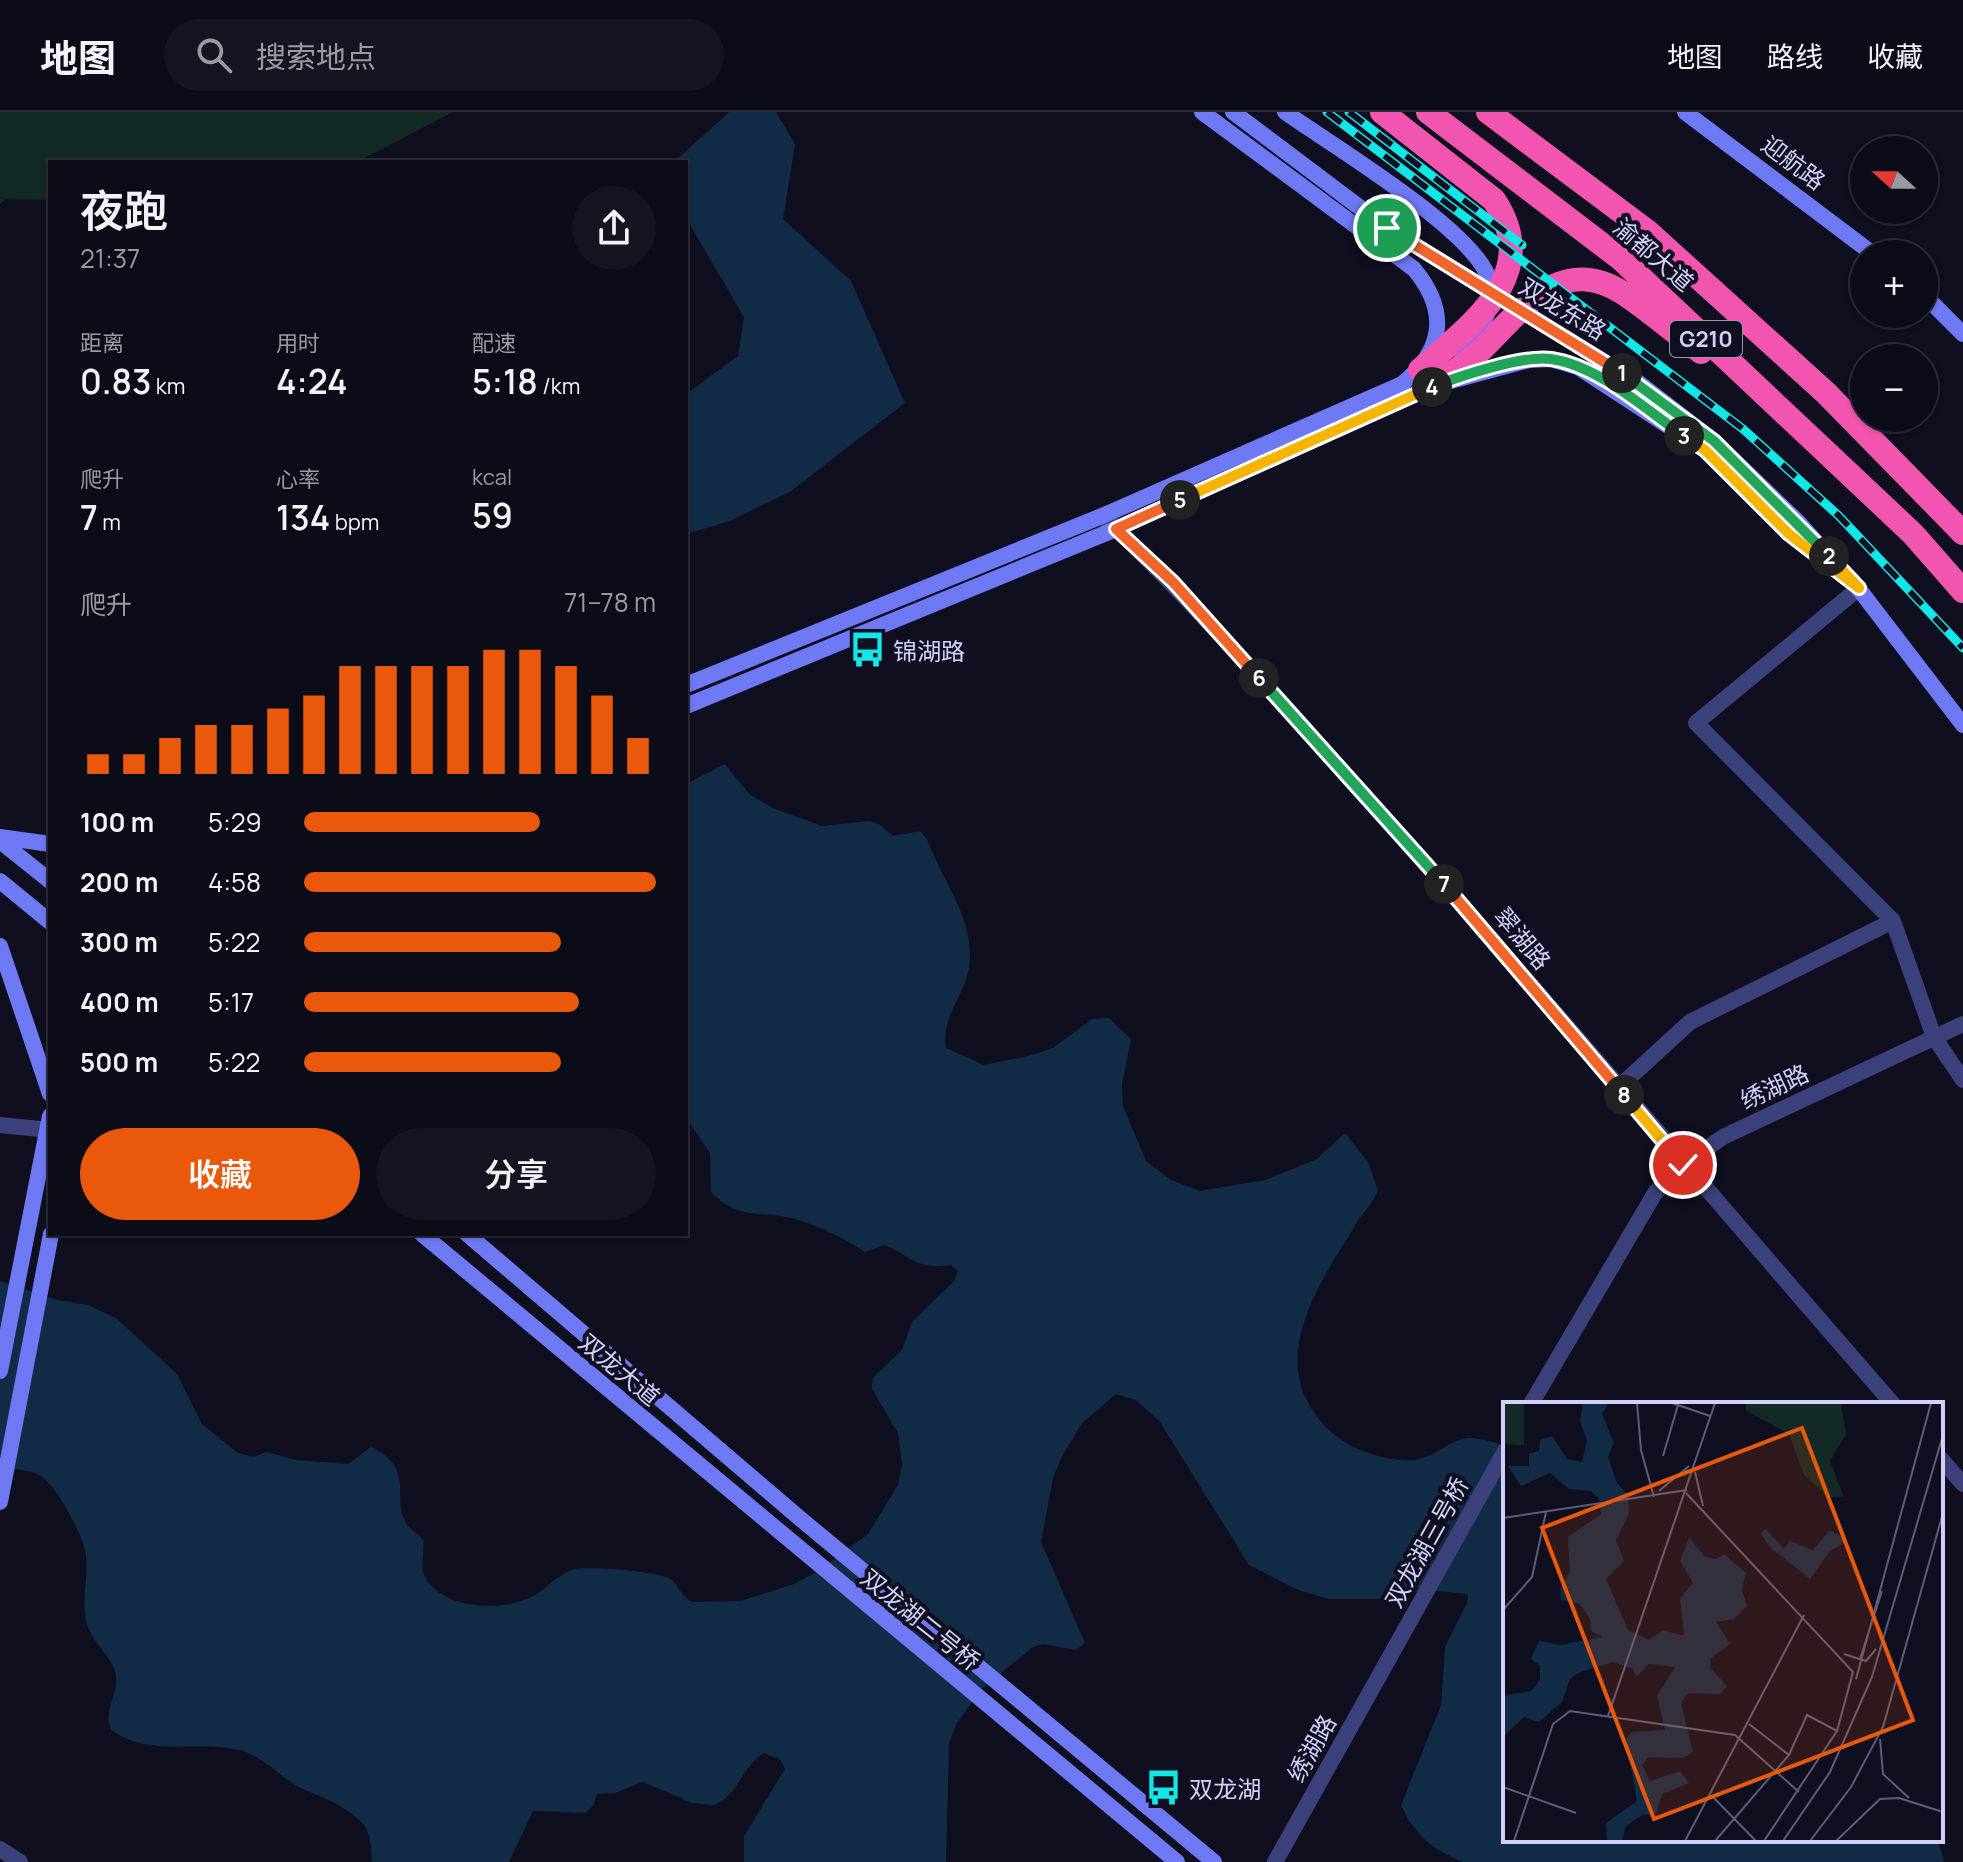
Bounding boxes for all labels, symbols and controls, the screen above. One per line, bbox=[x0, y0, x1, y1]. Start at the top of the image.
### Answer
search box bbox=[164, 19, 724, 91]
text: 地图 bbox=[40, 31, 116, 83]
icon: search bbox=[192, 33, 236, 77]
text: 搜索地点 bbox=[256, 36, 376, 77]
text: 地图 bbox=[1667, 37, 1723, 75]
text: 路线 bbox=[1767, 37, 1823, 75]
text: 收藏 bbox=[1867, 37, 1923, 75]
street label: 迎航路 bbox=[1755, 127, 1833, 197]
north arrow bbox=[1850, 136, 1938, 224]
map controls bbox=[1850, 136, 1938, 432]
text: 夜跑 bbox=[80, 180, 168, 240]
button: share bbox=[572, 186, 656, 270]
pin bbox=[1353, 194, 1421, 262]
icon: arrive bbox=[1365, 206, 1409, 250]
street label: 渝都大道 bbox=[1607, 210, 1701, 298]
text: 21:37 bbox=[80, 240, 140, 276]
button: + bbox=[1850, 240, 1938, 328]
street label: 双龙东路 bbox=[1513, 269, 1613, 347]
road number: G210 bbox=[1670, 321, 1742, 357]
text: 距离 bbox=[80, 328, 124, 358]
text: 用时 bbox=[276, 328, 320, 358]
text: 配速 bbox=[472, 328, 516, 358]
button: − bbox=[1850, 344, 1938, 432]
pin: 1 bbox=[1602, 353, 1642, 393]
text: 0.83 bbox=[80, 358, 151, 404]
text: 4:24 bbox=[276, 358, 347, 404]
text: 5:18 bbox=[472, 358, 538, 404]
text: 1 bbox=[1617, 358, 1627, 388]
pin: 4 bbox=[1412, 367, 1452, 407]
text: km bbox=[151, 371, 185, 401]
text: /km bbox=[538, 371, 580, 401]
text: 4 bbox=[1425, 372, 1439, 402]
pin: 3 bbox=[1664, 416, 1704, 456]
text: 3 bbox=[1678, 421, 1690, 451]
text: kcal bbox=[472, 462, 512, 492]
text: 爬升 bbox=[80, 464, 124, 494]
text: 心率 bbox=[276, 464, 320, 494]
pin: 5 bbox=[1160, 480, 1200, 520]
text: 5 bbox=[1174, 485, 1186, 515]
text: 59 bbox=[472, 492, 513, 538]
text: 7 bbox=[80, 494, 98, 540]
text: 134 bbox=[276, 494, 330, 540]
text: m bbox=[98, 507, 121, 537]
text: bpm bbox=[330, 507, 379, 537]
pin: 2 bbox=[1809, 536, 1849, 576]
text: 2 bbox=[1822, 541, 1836, 571]
text: 71–78 m bbox=[564, 584, 656, 620]
text: 爬升 bbox=[80, 586, 132, 622]
bus stop icon: 锦湖路 bbox=[848, 631, 886, 669]
place label: 锦湖路 bbox=[893, 634, 965, 667]
pin: 6 bbox=[1239, 658, 1279, 698]
text: 6 bbox=[1252, 663, 1266, 693]
text: 100 m bbox=[80, 804, 154, 840]
text: 5:29 bbox=[208, 804, 262, 840]
text: 200 m bbox=[80, 864, 158, 900]
text: 4:58 bbox=[208, 864, 261, 900]
pin: 7 bbox=[1424, 864, 1464, 904]
text: 7 bbox=[1438, 869, 1450, 899]
street label: 翠湖路 bbox=[1487, 900, 1559, 976]
text: 300 m bbox=[80, 924, 158, 960]
text: 5:22 bbox=[208, 924, 260, 960]
text: 400 m bbox=[80, 984, 159, 1020]
text: 5:17 bbox=[208, 984, 254, 1020]
text: 500 m bbox=[80, 1044, 158, 1080]
text: 5:22 bbox=[208, 1044, 260, 1080]
street label: 绣湖路 bbox=[1734, 1056, 1814, 1116]
pin: 8 bbox=[1604, 1075, 1644, 1115]
text: 8 bbox=[1617, 1080, 1631, 1110]
button: 收藏 bbox=[80, 1128, 360, 1220]
button: 分享 bbox=[376, 1128, 656, 1220]
pin bbox=[1649, 1131, 1717, 1199]
icon: check bbox=[1661, 1143, 1705, 1187]
street label: 双龙大道 bbox=[573, 1326, 667, 1412]
inset map bbox=[1503, 1402, 1943, 1842]
street label: 双龙湖三号桥 bbox=[1377, 1471, 1475, 1613]
street label: 双龙湖二号桥 bbox=[855, 1561, 987, 1677]
street label: 绣湖路 bbox=[1279, 1709, 1343, 1787]
bus stop icon: 双龙湖 bbox=[1144, 1769, 1182, 1807]
place label: 双龙湖 bbox=[1189, 1772, 1261, 1805]

